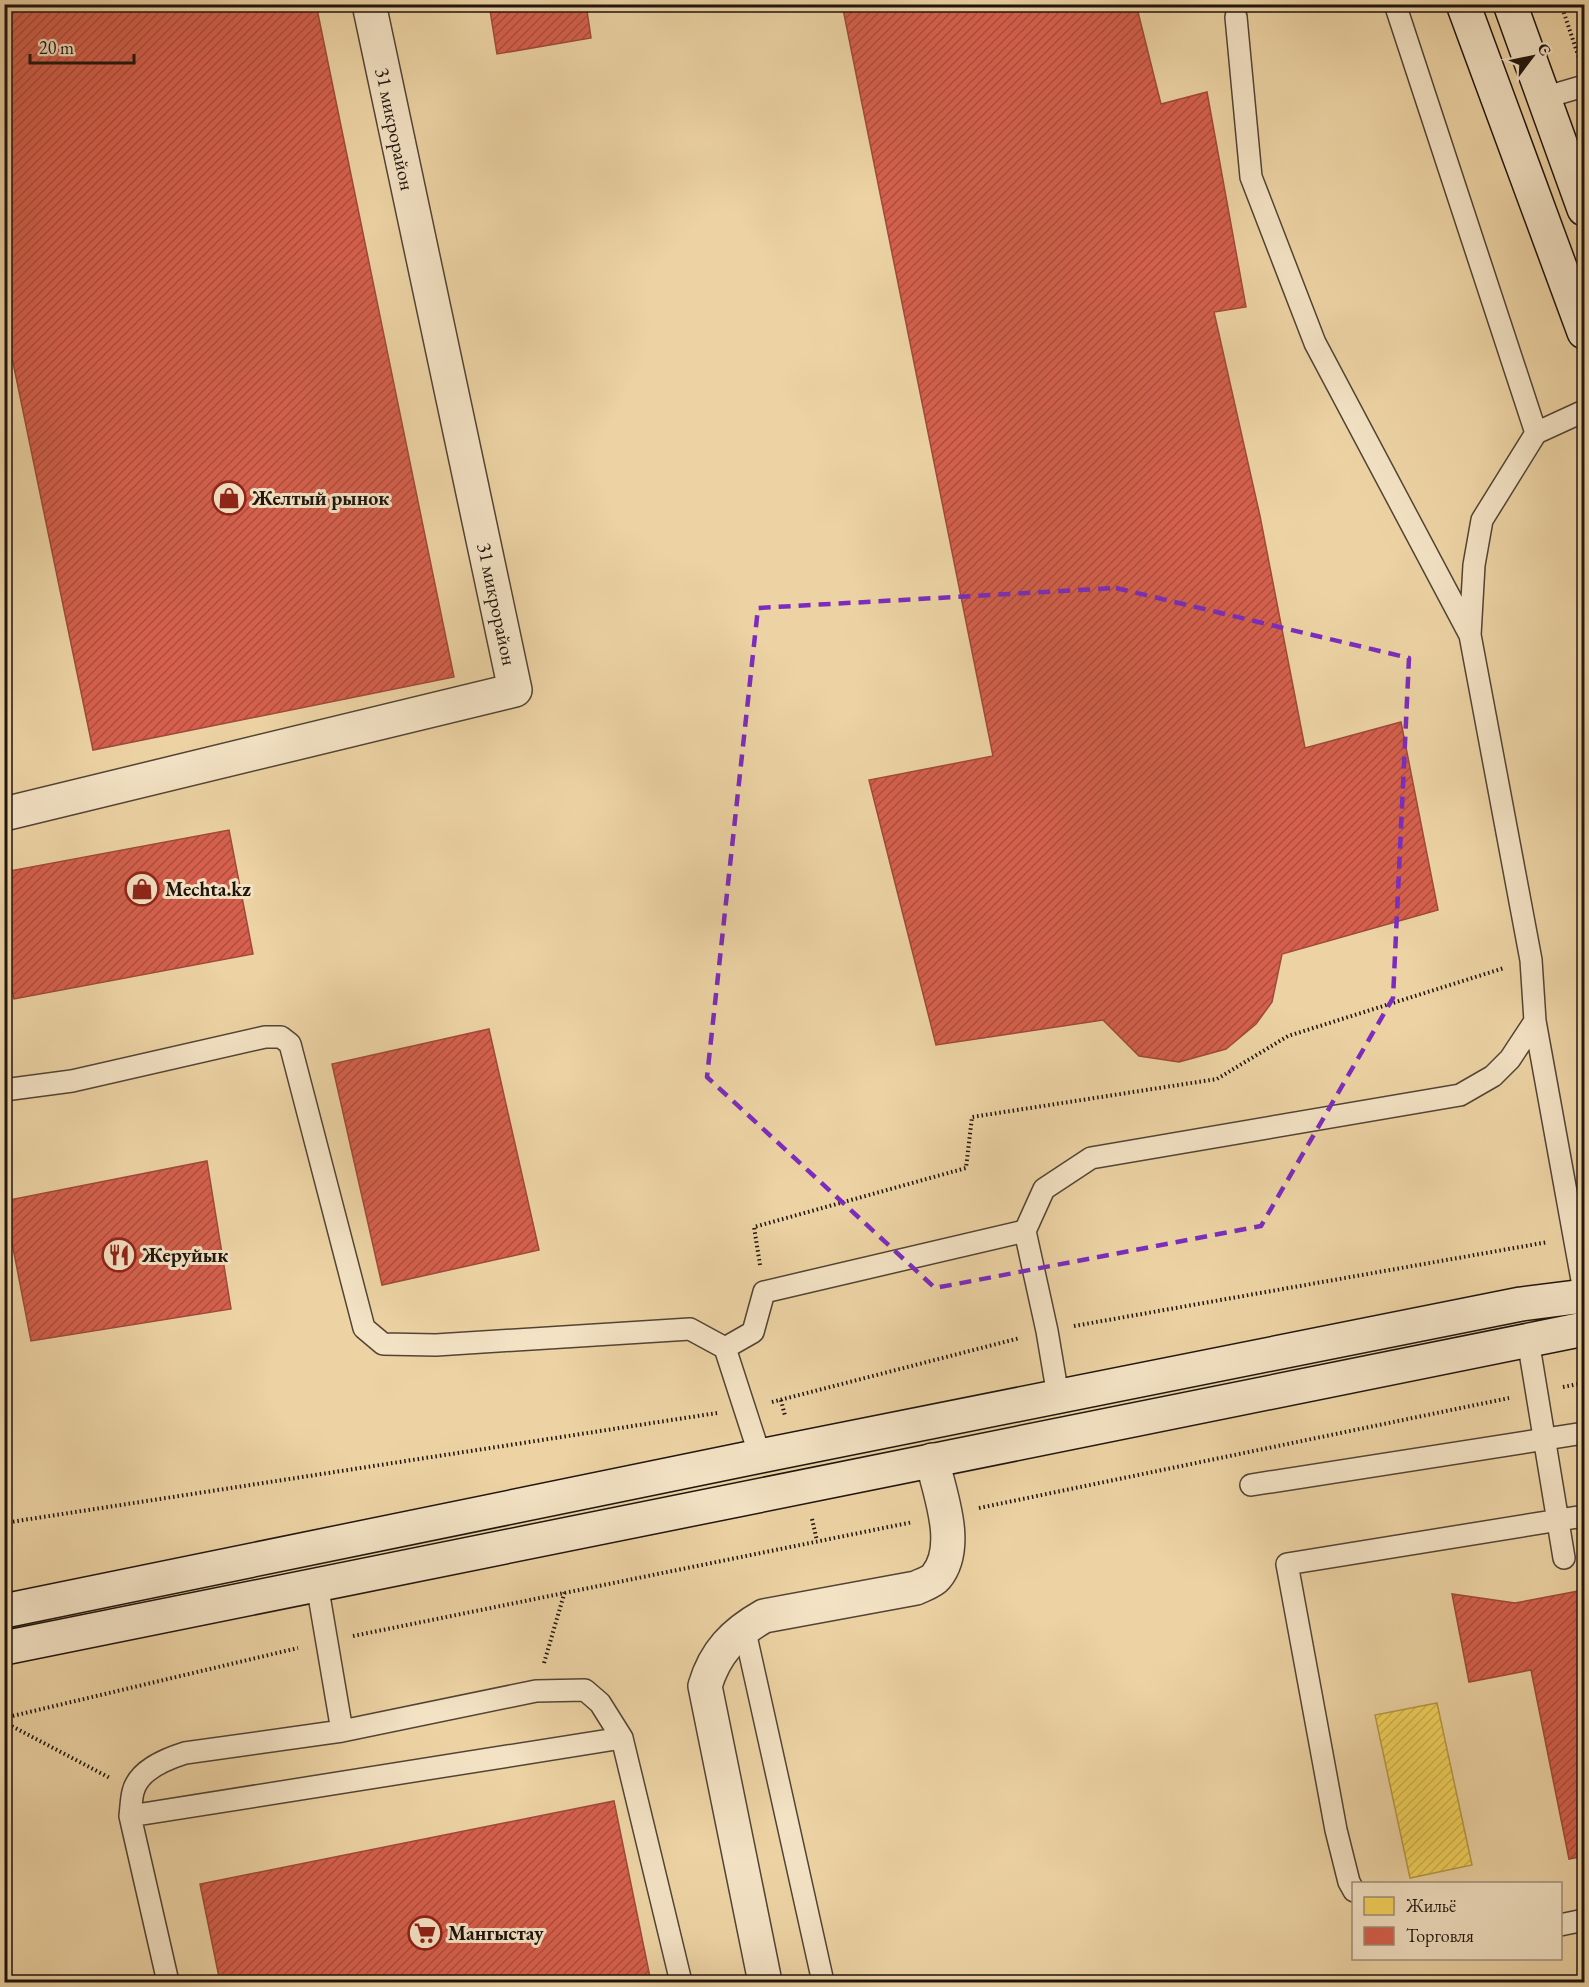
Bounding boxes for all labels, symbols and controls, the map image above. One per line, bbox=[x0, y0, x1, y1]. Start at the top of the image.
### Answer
scale bar bbox=[30, 27, 134, 65]
north arrow bbox=[1502, 27, 1562, 87]
text: 20 m bbox=[39, 36, 74, 59]
text: С bbox=[1532, 39, 1556, 60]
street label: 31 микрорайон bbox=[369, 65, 421, 193]
shop icon: Желтый рынок bbox=[211, 480, 247, 516]
place label: Желтый рынок bbox=[251, 485, 389, 511]
street label: 31 микрорайон bbox=[471, 540, 523, 668]
shop icon: Mechta.kz bbox=[124, 871, 160, 907]
place label: Mechta.kz bbox=[165, 876, 251, 902]
restaurant icon: Жеруйык bbox=[101, 1237, 137, 1273]
place label: Жеруйык bbox=[141, 1242, 228, 1268]
legend bbox=[1352, 1882, 1562, 1960]
text: Жильё bbox=[1405, 1894, 1456, 1917]
supermarket icon: Мангыстау bbox=[407, 1915, 443, 1951]
place label: Мангыстау bbox=[448, 1920, 544, 1946]
text: Торговля bbox=[1406, 1924, 1474, 1947]

